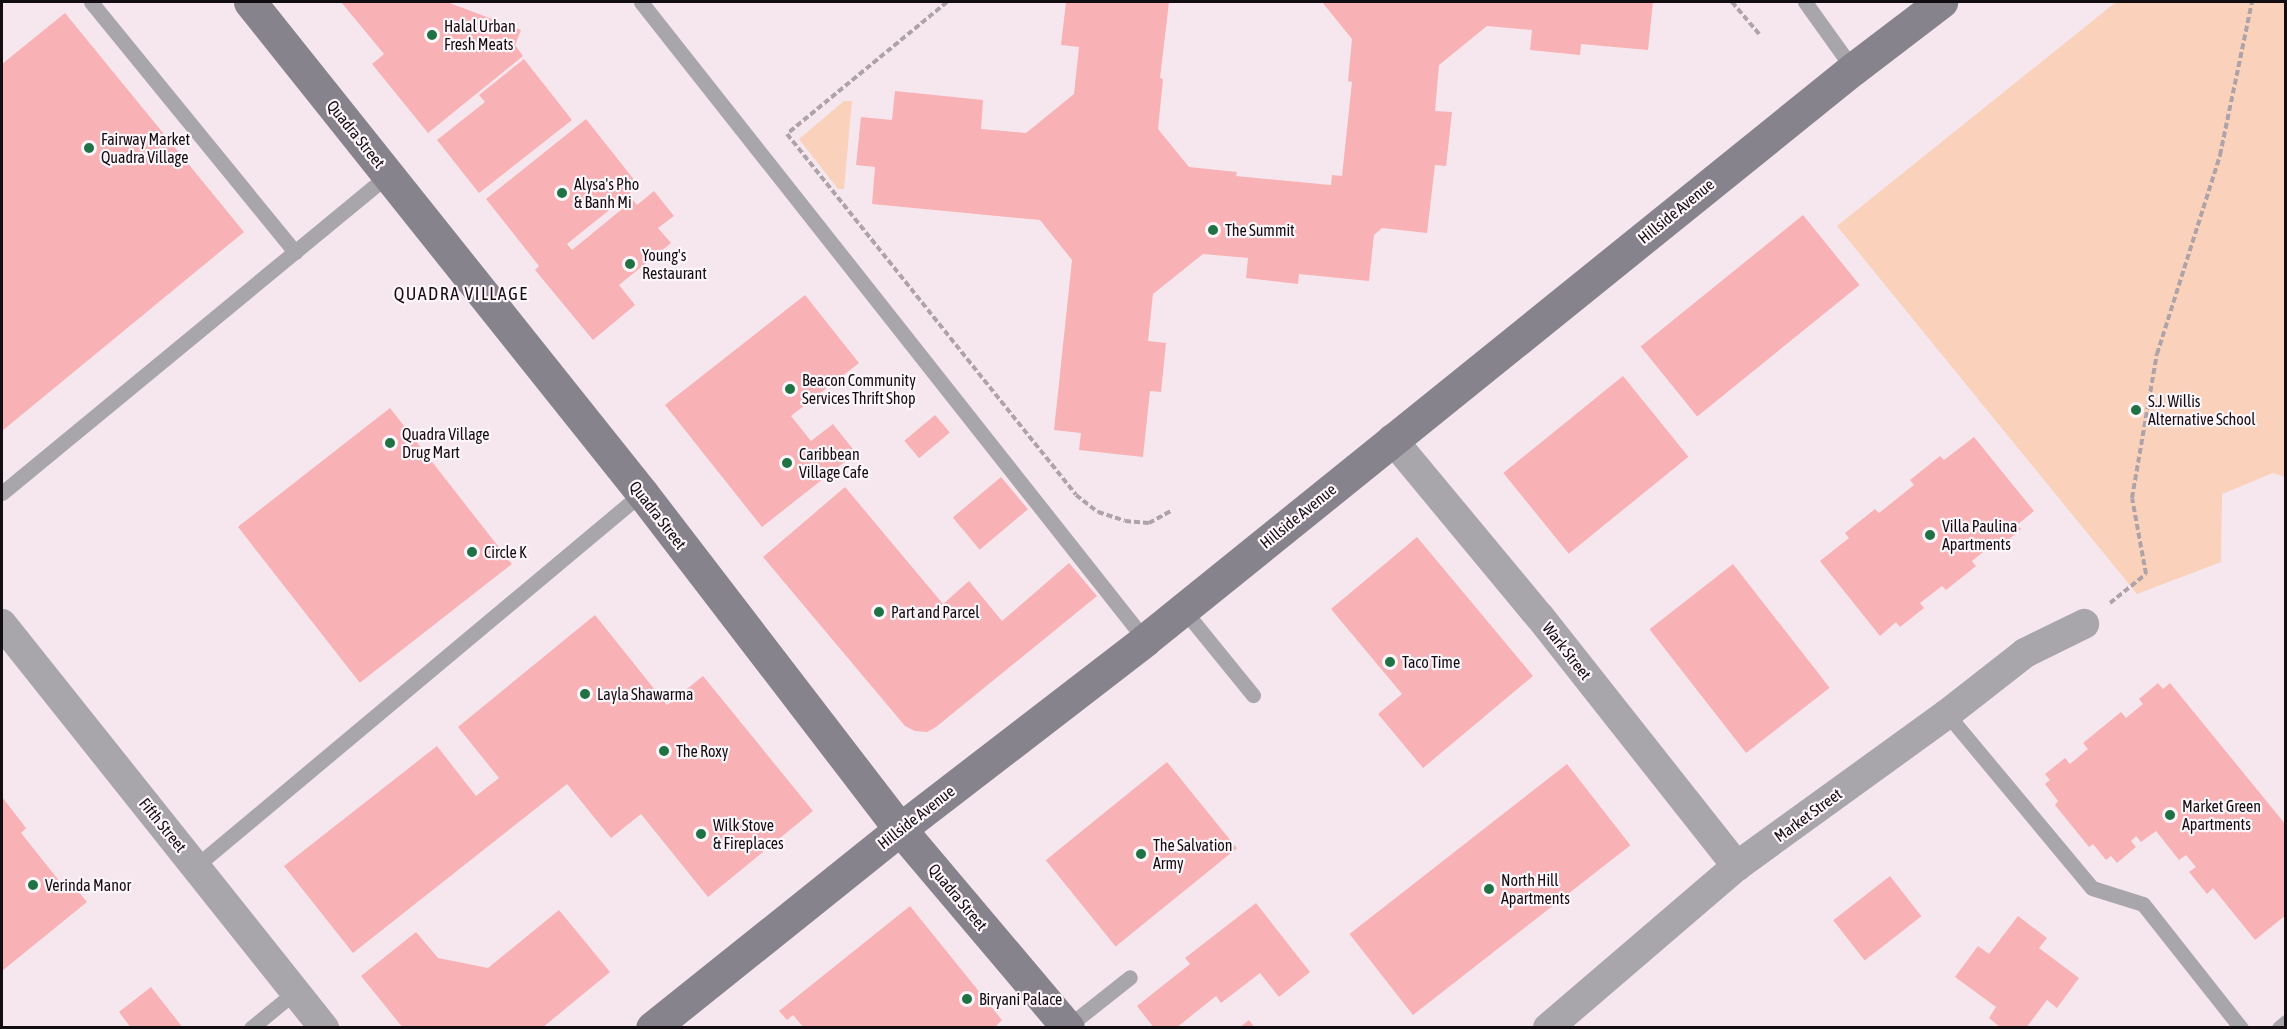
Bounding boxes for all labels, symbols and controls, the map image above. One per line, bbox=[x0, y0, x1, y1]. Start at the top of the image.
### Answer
place label: Halal Urban Fresh Meats bbox=[444, 16, 516, 54]
marker: Halal Urban Fresh Meats bbox=[425, 28, 439, 42]
street label: Quadra Street bbox=[323, 96, 389, 172]
place label: Fairway Market Quadra Village bbox=[101, 129, 190, 167]
marker: Fairway Market Quadra Village bbox=[82, 141, 96, 155]
place label: Alysa's Pho & Banh Mi bbox=[574, 174, 639, 212]
street label: Hillside Avenue bbox=[1634, 175, 1718, 247]
marker: Alysa's Pho & Banh Mi bbox=[555, 186, 569, 200]
place label: The Summit bbox=[1225, 220, 1295, 240]
marker: The Summit bbox=[1206, 223, 1220, 237]
place label: Young's Restaurant bbox=[642, 245, 707, 283]
marker: Young's Restaurant bbox=[623, 257, 637, 271]
district label: QUADRA VILLAGE bbox=[394, 283, 528, 305]
place label: Beacon Community Services Thrift Shop bbox=[802, 370, 916, 408]
marker: Beacon Community Services Thrift Shop bbox=[783, 382, 797, 396]
place label: S.J. Willis Alternative School bbox=[2148, 391, 2256, 429]
marker: S.J. Willis Alternative School bbox=[2129, 403, 2143, 417]
place label: Quadra Village Drug Mart bbox=[402, 424, 489, 462]
marker: Quadra Village Drug Mart bbox=[383, 436, 397, 450]
place label: Caribbean Village Cafe bbox=[799, 444, 869, 482]
marker: Caribbean Village Cafe bbox=[780, 456, 794, 470]
street label: Quadra Street bbox=[625, 477, 691, 553]
street label: Hillside Avenue bbox=[1256, 480, 1340, 552]
place label: Villa Paulina Apartments bbox=[1942, 516, 2017, 554]
marker: Villa Paulina Apartments bbox=[1923, 528, 1937, 542]
place label: Circle K bbox=[484, 542, 527, 562]
marker: Circle K bbox=[465, 545, 479, 559]
place label: Part and Parcel bbox=[891, 602, 979, 622]
marker: Part and Parcel bbox=[872, 605, 886, 619]
street label: Wark Street bbox=[1539, 618, 1595, 684]
place label: Taco Time bbox=[1402, 652, 1460, 672]
marker: Taco Time bbox=[1383, 655, 1397, 669]
place label: Layla Shawarma bbox=[597, 684, 694, 704]
marker: Layla Shawarma bbox=[578, 687, 592, 701]
place label: The Roxy bbox=[676, 741, 728, 761]
marker: The Roxy bbox=[657, 744, 671, 758]
street label: Hillside Avenue bbox=[874, 781, 958, 853]
street label: Market Street bbox=[1770, 784, 1846, 846]
street label: Fifth Street bbox=[135, 794, 191, 856]
place label: Market Green Apartments bbox=[2182, 796, 2261, 834]
marker: Market Green Apartments bbox=[2163, 808, 2177, 822]
place label: Wilk Stove & Fireplaces bbox=[713, 815, 784, 853]
marker: Wilk Stove & Fireplaces bbox=[694, 827, 708, 841]
place label: The Salvation Army bbox=[1153, 835, 1233, 873]
marker: The Salvation Army bbox=[1134, 847, 1148, 861]
street label: Quadra Street bbox=[925, 860, 991, 934]
place label: North Hill Apartments bbox=[1501, 870, 1570, 908]
place label: Verinda Manor bbox=[45, 875, 131, 895]
marker: Verinda Manor bbox=[26, 878, 40, 892]
marker: North Hill Apartments bbox=[1482, 882, 1496, 896]
place label: Biryani Palace bbox=[979, 989, 1062, 1009]
marker: Biryani Palace bbox=[960, 992, 974, 1006]

